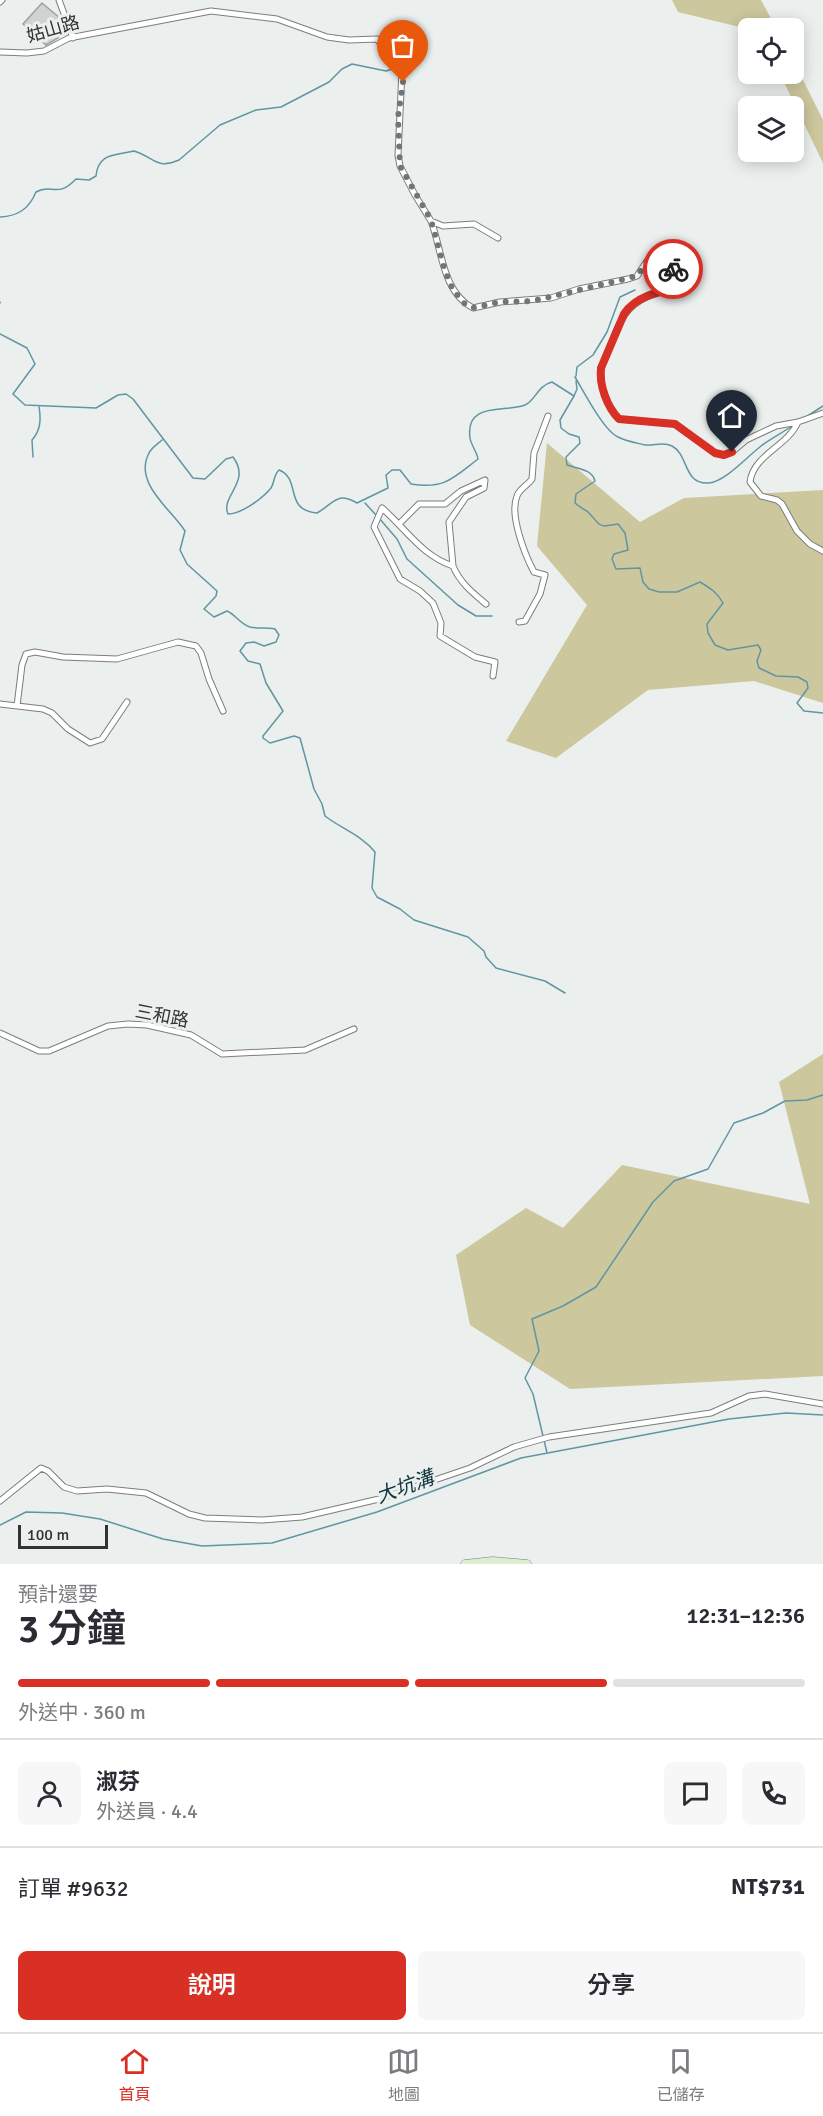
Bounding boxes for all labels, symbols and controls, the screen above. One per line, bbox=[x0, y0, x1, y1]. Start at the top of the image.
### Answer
street label: 姑山路 bbox=[24, 11, 82, 47]
map controls bbox=[738, 18, 804, 162]
button: locate bbox=[738, 18, 804, 84]
pin bbox=[377, 20, 428, 82]
icon: bag bbox=[386, 29, 419, 62]
button: layers bbox=[738, 96, 804, 162]
courier bbox=[643, 239, 703, 299]
icon: bike bbox=[657, 253, 690, 286]
pin bbox=[706, 390, 757, 452]
icon: home bbox=[715, 399, 748, 432]
street label: 三和路 bbox=[133, 1000, 191, 1032]
water label: 大坑溝 bbox=[373, 1464, 440, 1509]
scale bar bbox=[18, 1522, 108, 1550]
text: 100 m bbox=[27, 1525, 69, 1545]
text: 預計還要 bbox=[18, 1582, 98, 1607]
text: 12:31–12:36 bbox=[687, 1602, 805, 1629]
text: 3 分鐘 bbox=[18, 1605, 126, 1653]
text: 外送中 · 360 m bbox=[18, 1700, 146, 1725]
button: person bbox=[18, 1762, 81, 1825]
button: chat bbox=[664, 1762, 727, 1825]
button: phone bbox=[742, 1762, 805, 1825]
text: 淑芬 bbox=[96, 1768, 140, 1795]
text: 外送員 · 4.4 bbox=[96, 1799, 198, 1824]
text: NT$731 bbox=[731, 1873, 805, 1900]
text: 訂單 #9632 bbox=[18, 1875, 129, 1902]
button: 說明 bbox=[18, 1951, 406, 2020]
button: 分享 bbox=[418, 1951, 805, 2020]
tab: 首頁 bbox=[118, 2045, 151, 2105]
tab: 地圖 bbox=[387, 2045, 420, 2105]
tab: 已儲存 bbox=[657, 2045, 705, 2105]

